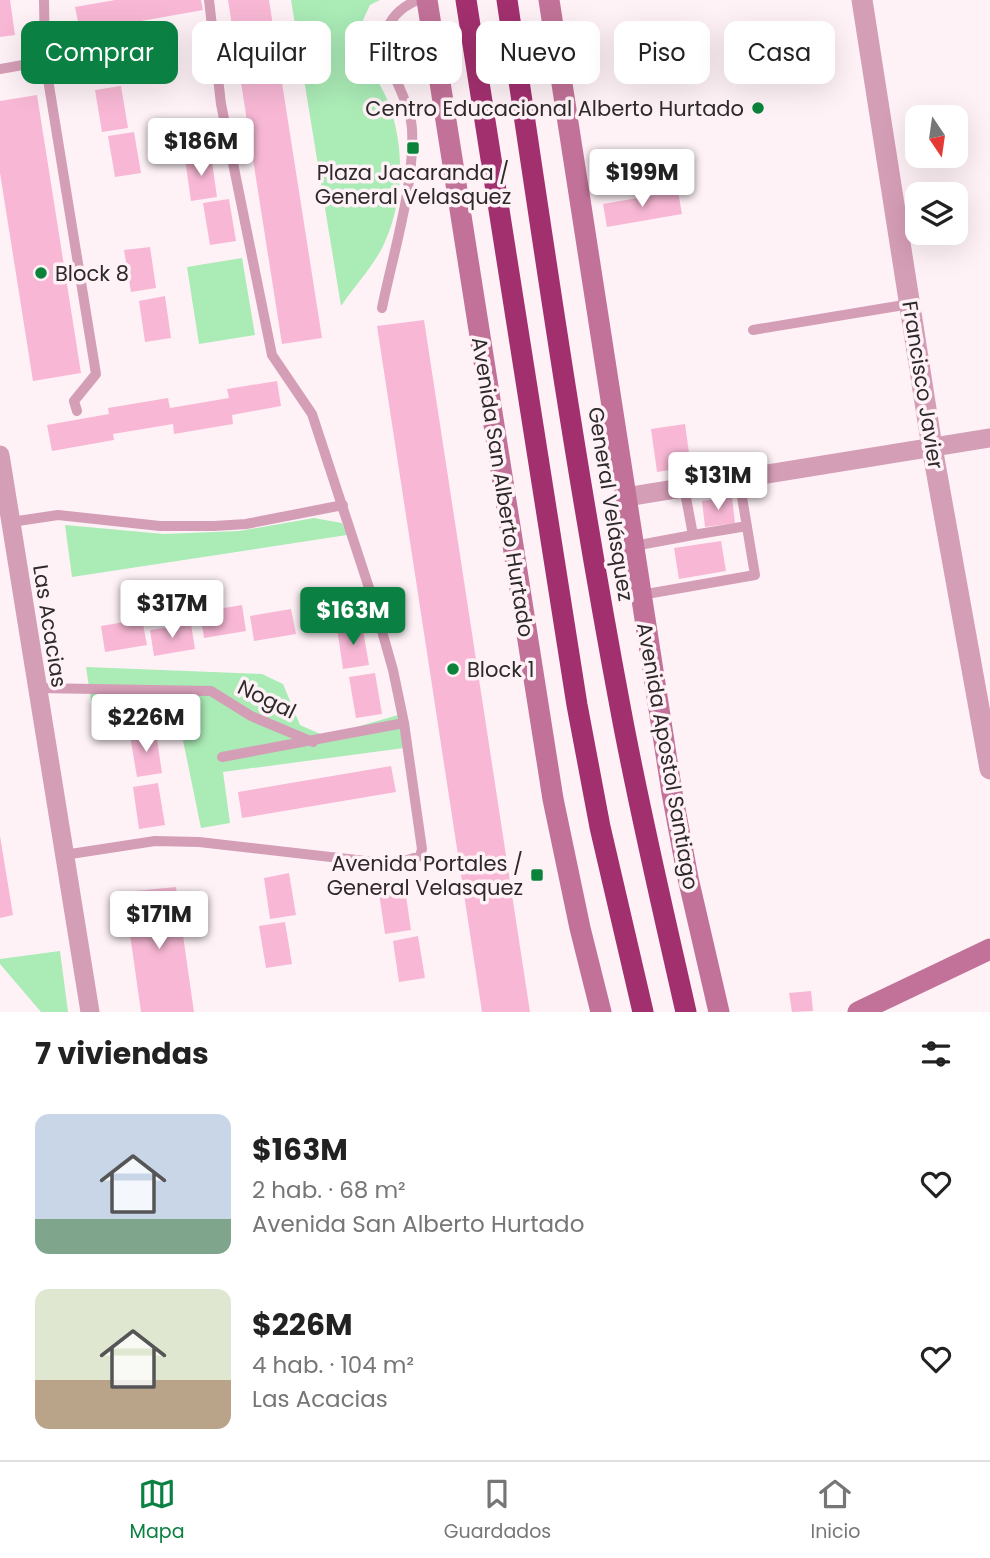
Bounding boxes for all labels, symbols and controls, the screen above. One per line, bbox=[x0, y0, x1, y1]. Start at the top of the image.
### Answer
chip: Comprar bbox=[21, 21, 178, 84]
chip: Alquilar bbox=[192, 21, 331, 84]
chip: Filtros bbox=[345, 21, 462, 84]
chip: Nuevo bbox=[476, 21, 600, 84]
chip: Piso bbox=[614, 21, 710, 84]
chip: Casa bbox=[724, 21, 835, 84]
place label: Centro Educacional Alberto Hurtado bbox=[365, 94, 744, 123]
marker: Centro Educacional Alberto Hurtado bbox=[750, 100, 766, 116]
north arrow bbox=[905, 105, 968, 168]
map controls bbox=[905, 105, 968, 245]
pin: $186M bbox=[152, 118, 250, 178]
text: $186M bbox=[164, 125, 238, 157]
marker: Plaza Jacaranda / General Velasquez bbox=[405, 140, 421, 156]
pin: $199M bbox=[593, 150, 691, 209]
text: $199M bbox=[605, 156, 679, 188]
place label: Plaza Jacaranda / General Velasquez bbox=[315, 158, 511, 211]
button: layers bbox=[905, 182, 968, 245]
place label: Block 8 bbox=[55, 259, 129, 288]
marker: Block 8 bbox=[33, 265, 49, 281]
street label: Francisco Javier bbox=[895, 299, 951, 471]
street label: Avenida San Alberto Hurtado bbox=[465, 335, 541, 639]
street label: General Velásquez bbox=[581, 405, 641, 603]
pin: $131M bbox=[669, 452, 767, 512]
text: $131M bbox=[684, 459, 752, 491]
street label: Las Acacias bbox=[26, 562, 74, 690]
pin: $317M bbox=[123, 580, 221, 640]
text: $317M bbox=[136, 587, 208, 619]
pin: $163M bbox=[304, 588, 402, 647]
text: $163M bbox=[316, 594, 390, 626]
street label: Avenida Apostol Santiago bbox=[630, 620, 706, 892]
place label: Block 1 bbox=[467, 655, 534, 684]
marker: Block 1 bbox=[445, 661, 461, 677]
street label: Nogal bbox=[233, 672, 301, 726]
pin: $226M bbox=[97, 694, 195, 754]
text: $226M bbox=[107, 701, 185, 733]
place label: Avenida Portales / General Velasquez bbox=[327, 849, 523, 902]
marker: Avenida Portales / General Velasquez bbox=[529, 867, 545, 883]
pin: $171M bbox=[110, 892, 208, 951]
text: $171M bbox=[126, 898, 192, 930]
text: 7 viviendas bbox=[35, 1032, 209, 1075]
icon: filters bbox=[917, 1035, 955, 1073]
text: $163M bbox=[252, 1128, 348, 1171]
icon: home bbox=[91, 1142, 175, 1226]
icon: heart bbox=[917, 1165, 955, 1203]
text: 2 hab. · 68 m² bbox=[252, 1174, 406, 1206]
text: Avenida San Alberto Hurtado bbox=[252, 1208, 584, 1240]
text: $226M bbox=[252, 1303, 353, 1346]
icon: home bbox=[91, 1317, 175, 1401]
icon: heart bbox=[917, 1340, 955, 1378]
text: 4 hab. · 104 m² bbox=[252, 1349, 414, 1381]
text: Las Acacias bbox=[252, 1383, 388, 1415]
tab: Mapa bbox=[130, 1475, 185, 1546]
tab: Guardados bbox=[444, 1475, 551, 1546]
tab: Inicio bbox=[810, 1475, 860, 1546]

